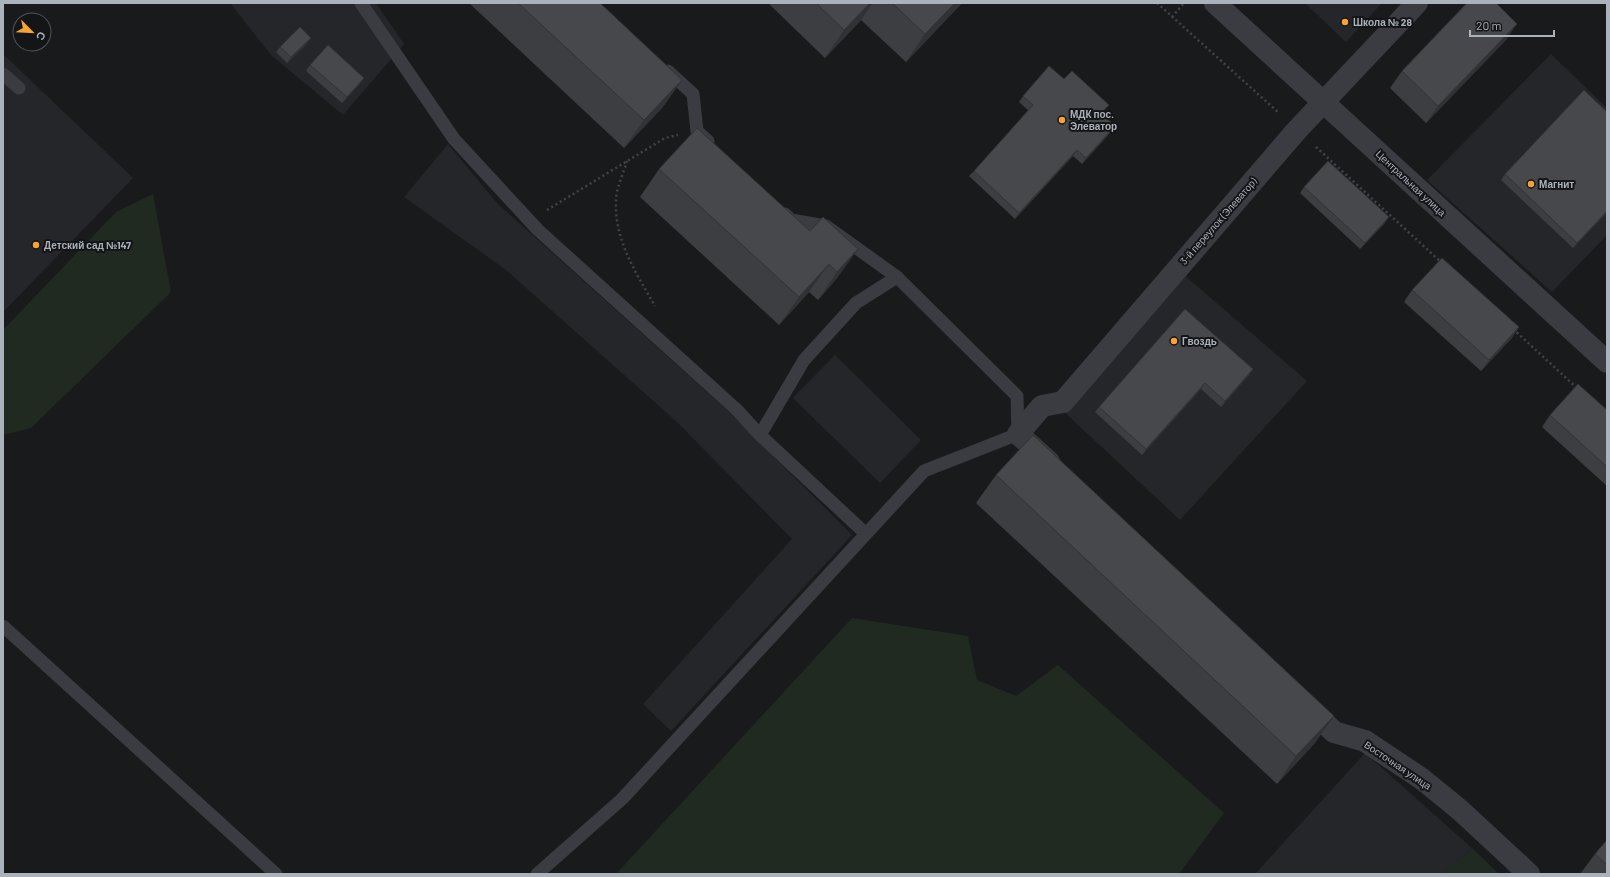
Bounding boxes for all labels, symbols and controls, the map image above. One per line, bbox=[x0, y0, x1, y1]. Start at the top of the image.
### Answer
north arrow bbox=[12, 12, 52, 52]
scale bar bbox=[1470, 12, 1554, 38]
place label: Школа № 28 bbox=[1353, 16, 1412, 28]
marker: Школа № 28 bbox=[1340, 17, 1350, 27]
text: 20 m bbox=[1476, 18, 1502, 32]
text: С bbox=[34, 30, 49, 43]
place label: МДК пос. Элеватор bbox=[1070, 108, 1117, 132]
marker: МДК пос. Элеватор bbox=[1057, 115, 1067, 125]
street label: Центральная улица bbox=[1374, 148, 1449, 219]
street label: 3-й переулок (Элеватор) bbox=[1177, 175, 1259, 267]
place label: Магнит bbox=[1539, 178, 1574, 190]
marker: Магнит bbox=[1526, 179, 1536, 189]
place label: Детский сад №147 bbox=[44, 239, 131, 251]
marker: Детский сад №147 bbox=[31, 240, 41, 250]
place label: Гвоздь bbox=[1182, 335, 1217, 347]
marker: Гвоздь bbox=[1169, 336, 1179, 346]
street label: Восточная улица bbox=[1362, 738, 1434, 792]

